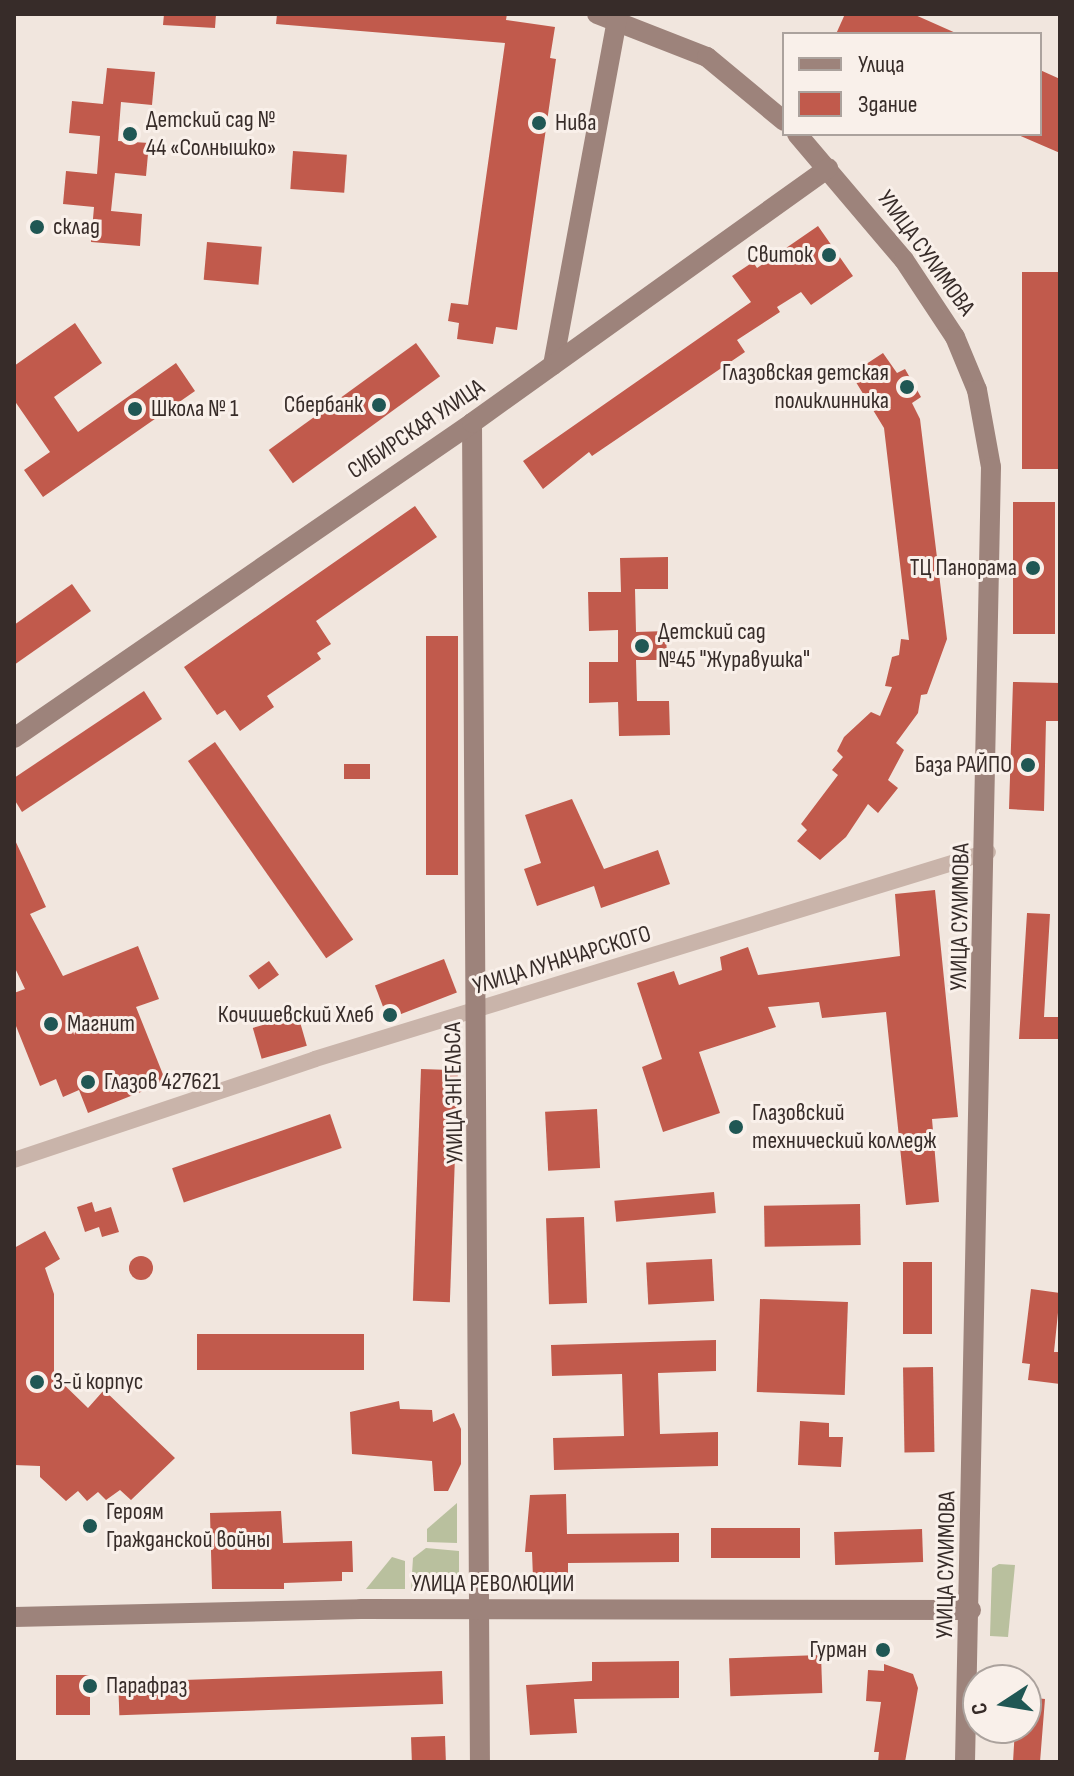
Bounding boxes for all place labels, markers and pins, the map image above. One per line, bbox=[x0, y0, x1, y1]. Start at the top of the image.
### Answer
place label: Детский сад № 44 «Солнышко» bbox=[146, 106, 276, 162]
place label: Нива bbox=[555, 109, 596, 137]
marker: Нива bbox=[530, 114, 548, 132]
marker: Детский сад № 44 «Солнышко» bbox=[121, 125, 139, 143]
place label: склад bbox=[53, 213, 100, 241]
marker: склад bbox=[28, 218, 46, 236]
place label: Свиток bbox=[747, 241, 813, 269]
marker: Свиток bbox=[820, 246, 838, 264]
place label: Глазовская детская поликлинника bbox=[722, 359, 889, 415]
marker: Глазовская детская поликлинника bbox=[896, 376, 918, 398]
place label: Сбербанк bbox=[284, 391, 363, 419]
place label: Школа № 1 bbox=[151, 395, 238, 423]
marker: Сбербанк bbox=[370, 396, 388, 414]
marker: Школа № 1 bbox=[126, 400, 144, 418]
place label: ТЦ Панорама bbox=[910, 554, 1017, 582]
marker: ТЦ Панорама bbox=[1024, 559, 1042, 577]
place label: Детский сад №45 "Журавушка" bbox=[658, 618, 810, 674]
marker: Детский сад №45 "Журавушка" bbox=[633, 637, 651, 655]
place label: База РАЙПО bbox=[915, 751, 1012, 779]
marker: База РАЙПО bbox=[1019, 756, 1037, 774]
place label: Кочишевский Хлеб bbox=[218, 1001, 374, 1029]
marker: Кочишевский Хлеб bbox=[381, 1006, 399, 1024]
place label: Магнит bbox=[67, 1010, 135, 1038]
marker: Магнит bbox=[42, 1015, 60, 1033]
place label: Глазов 427621 bbox=[104, 1068, 220, 1096]
marker: Глазов 427621 bbox=[79, 1073, 97, 1091]
place label: Глазовский технический колледж bbox=[752, 1099, 936, 1155]
marker: Глазовский технический колледж bbox=[727, 1118, 745, 1136]
place label: 3-й корпус bbox=[53, 1368, 143, 1396]
marker: 3-й корпус bbox=[28, 1373, 46, 1391]
place label: Героям Гражданской войны bbox=[106, 1498, 270, 1554]
marker: Героям Гражданской войны bbox=[81, 1517, 99, 1535]
place label: Гурман bbox=[809, 1636, 867, 1664]
marker: Гурман bbox=[874, 1641, 892, 1659]
place label: Парафраз bbox=[106, 1672, 187, 1700]
marker: Парафраз bbox=[81, 1677, 99, 1695]

